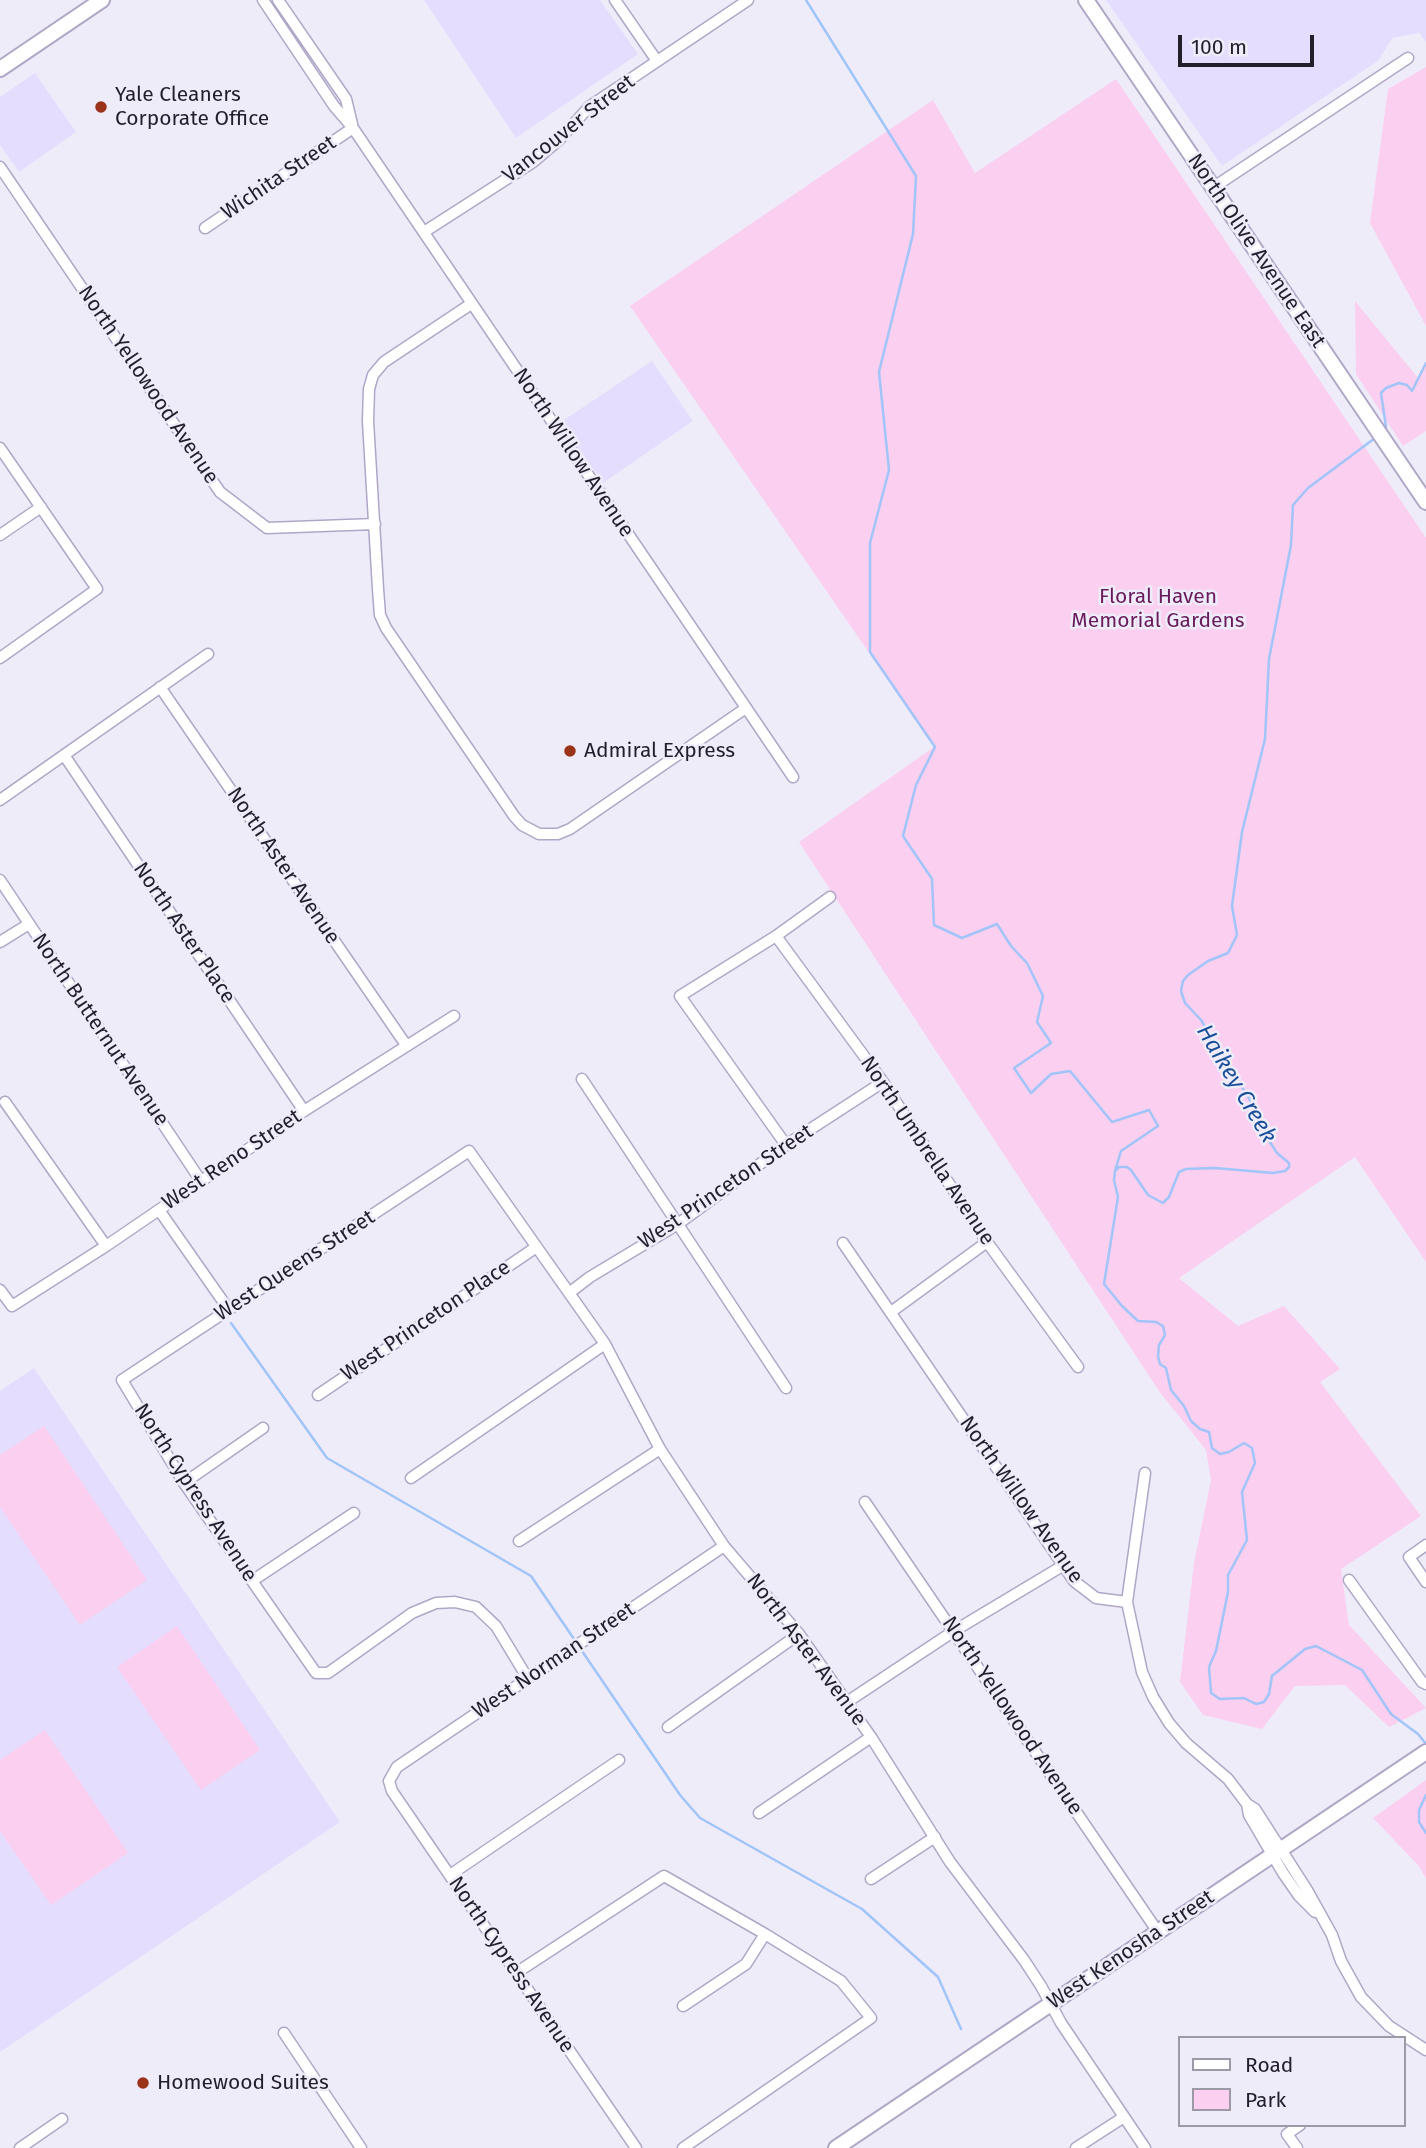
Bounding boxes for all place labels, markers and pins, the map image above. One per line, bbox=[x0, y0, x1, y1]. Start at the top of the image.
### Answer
place label: Yale Cleaners Corporate Office bbox=[115, 82, 269, 132]
marker: Yale Cleaners Corporate Office bbox=[93, 99, 109, 115]
place label: Admiral Express bbox=[584, 738, 735, 764]
marker: Admiral Express bbox=[562, 743, 578, 759]
place label: Homewood Suites bbox=[157, 2070, 329, 2096]
marker: Homewood Suites bbox=[135, 2075, 151, 2091]

